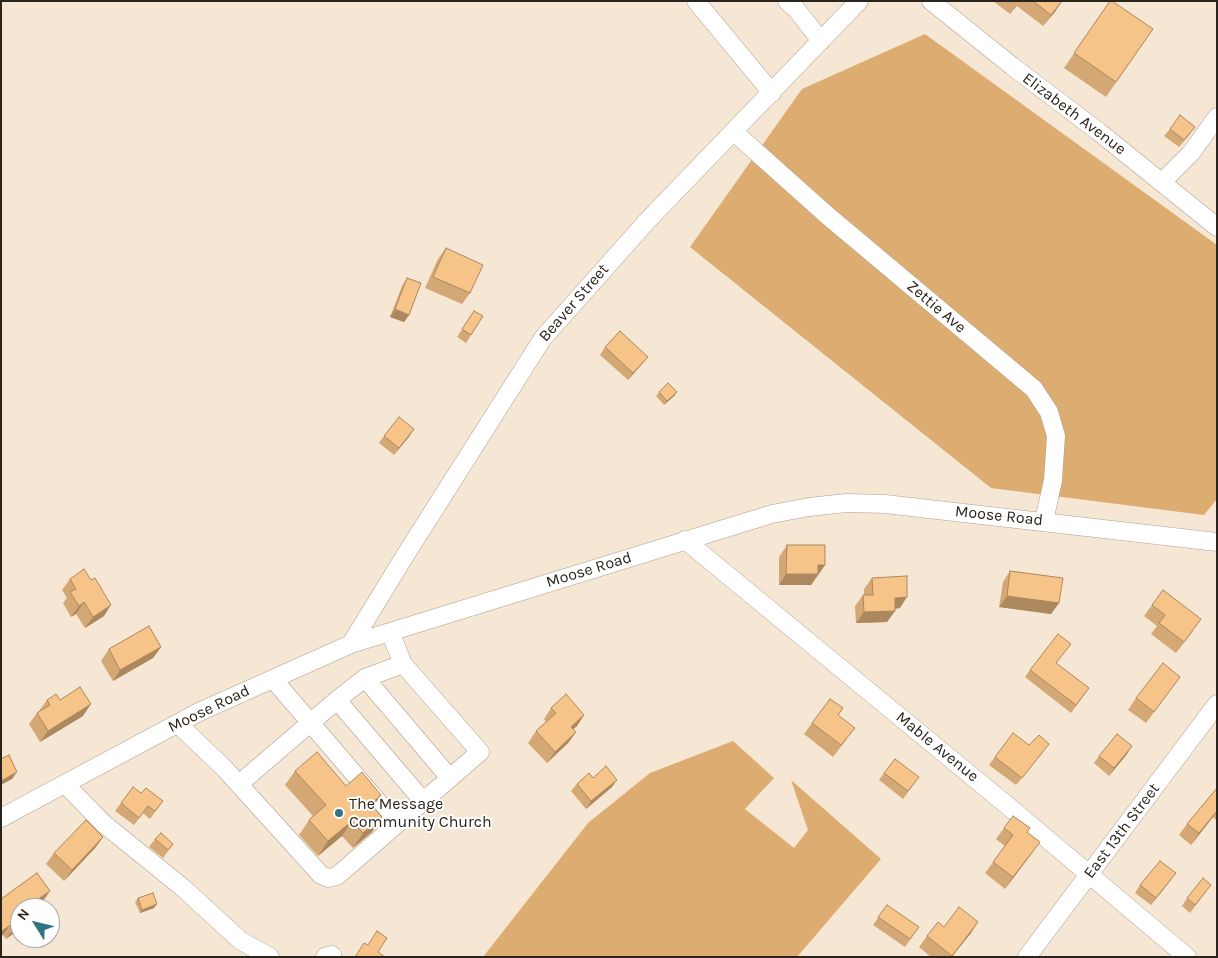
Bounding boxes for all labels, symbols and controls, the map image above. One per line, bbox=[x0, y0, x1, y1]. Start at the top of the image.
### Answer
street label: Elizabeth Avenue bbox=[1019, 69, 1129, 159]
street label: Beaver Street bbox=[535, 260, 613, 346]
street label: Zettie Ave bbox=[902, 277, 970, 337]
street label: Moose Road bbox=[954, 502, 1044, 530]
street label: Moose Road bbox=[544, 548, 634, 592]
street label: Moose Road bbox=[165, 681, 253, 737]
street label: Mable Avenue bbox=[892, 708, 982, 786]
street label: East 13th Street bbox=[1080, 780, 1164, 882]
place label: The Message Community Church bbox=[349, 794, 492, 832]
marker: The Message Community Church bbox=[333, 807, 345, 819]
north arrow bbox=[10, 898, 60, 948]
text: N bbox=[13, 905, 33, 924]

